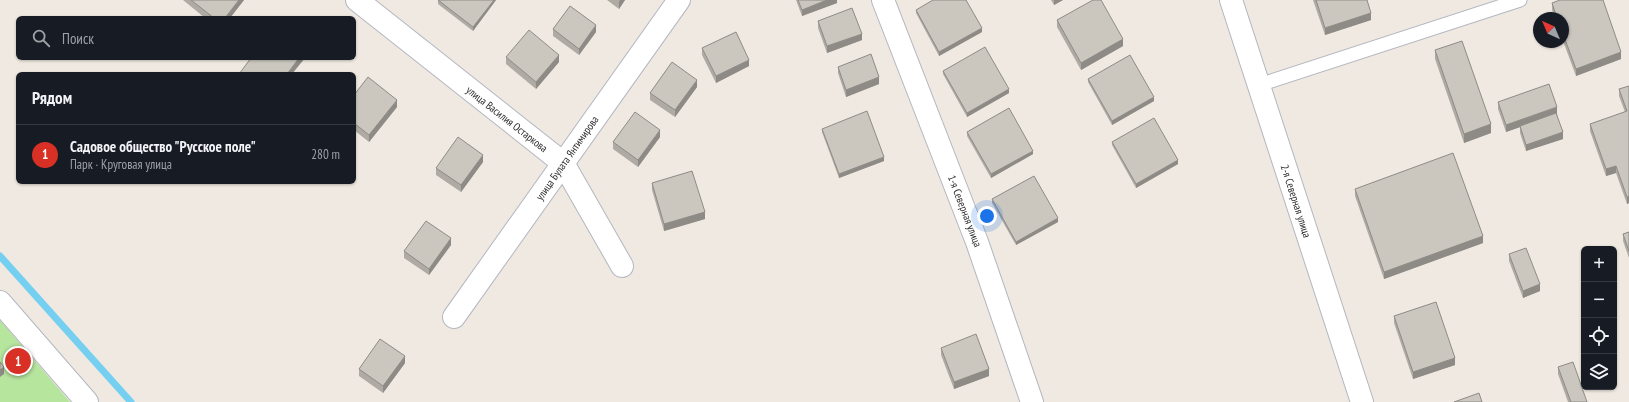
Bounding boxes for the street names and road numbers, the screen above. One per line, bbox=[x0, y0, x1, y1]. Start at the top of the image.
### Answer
street label: улица Василия Остаркова bbox=[464, 83, 550, 155]
street label: улица Булата Янтимирова bbox=[533, 113, 601, 203]
street label: 2-я Северная улица bbox=[1278, 163, 1314, 239]
street label: 1-я Северная улица bbox=[945, 173, 985, 249]

